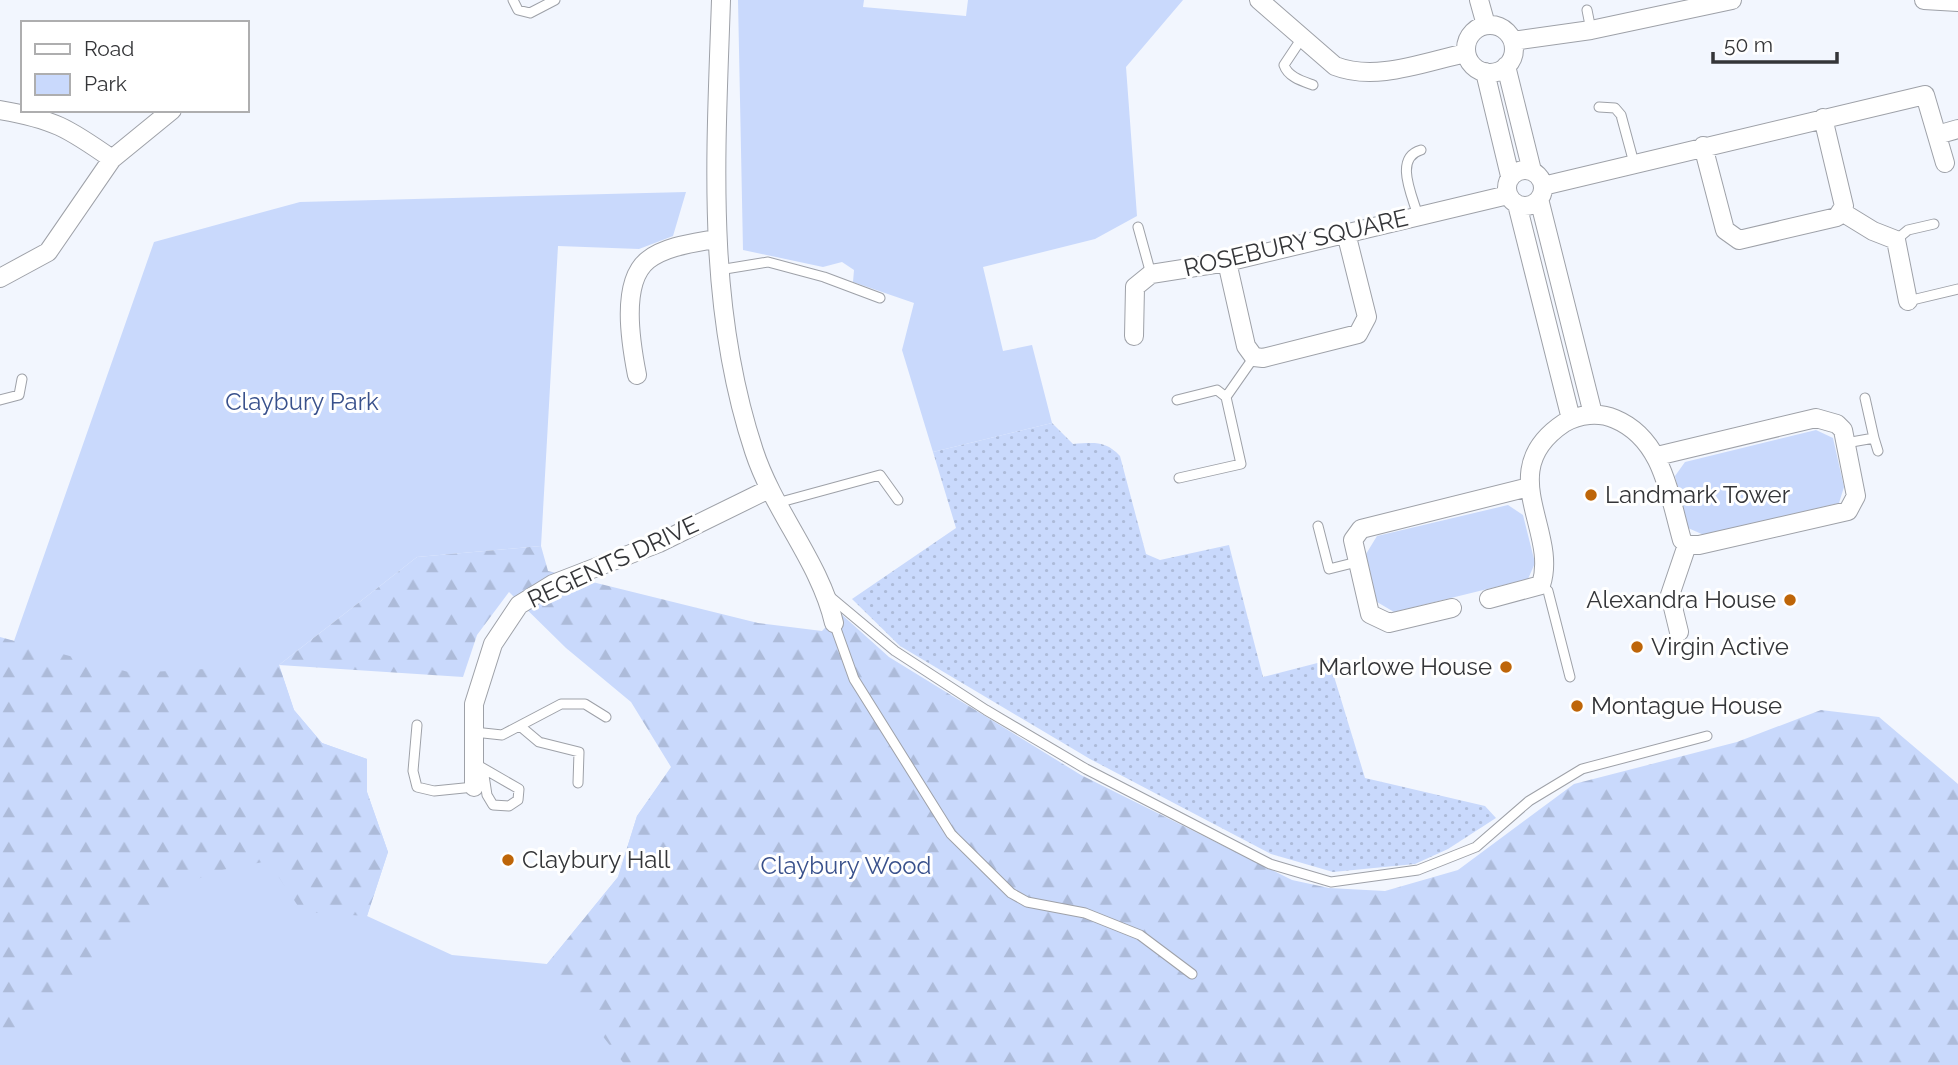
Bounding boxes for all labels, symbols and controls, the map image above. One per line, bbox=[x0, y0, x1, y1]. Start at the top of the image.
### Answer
legend bbox=[21, 21, 248, 112]
scale bar bbox=[1713, 21, 1837, 65]
text: 50 m bbox=[1724, 32, 1773, 57]
text: Road bbox=[84, 36, 134, 61]
text: Park bbox=[84, 71, 127, 96]
street label: ROSEBURY SQUARE bbox=[1181, 203, 1411, 282]
park label: Claybury Park bbox=[225, 387, 379, 416]
place label: Landmark Tower bbox=[1605, 480, 1791, 509]
marker: Landmark Tower bbox=[1583, 487, 1599, 503]
street label: REGENTS DRIVE bbox=[523, 509, 703, 614]
place label: Alexandra House bbox=[1586, 585, 1776, 614]
marker: Alexandra House bbox=[1782, 592, 1798, 608]
place label: Virgin Active bbox=[1651, 632, 1789, 661]
marker: Virgin Active bbox=[1629, 639, 1645, 655]
place label: Marlowe House bbox=[1318, 652, 1492, 681]
marker: Marlowe House bbox=[1498, 659, 1514, 675]
place label: Montague House bbox=[1591, 691, 1782, 720]
marker: Montague House bbox=[1569, 698, 1585, 714]
place label: Claybury Hall bbox=[522, 845, 671, 874]
park label: Claybury Wood bbox=[761, 851, 931, 880]
marker: Claybury Hall bbox=[500, 852, 516, 868]

